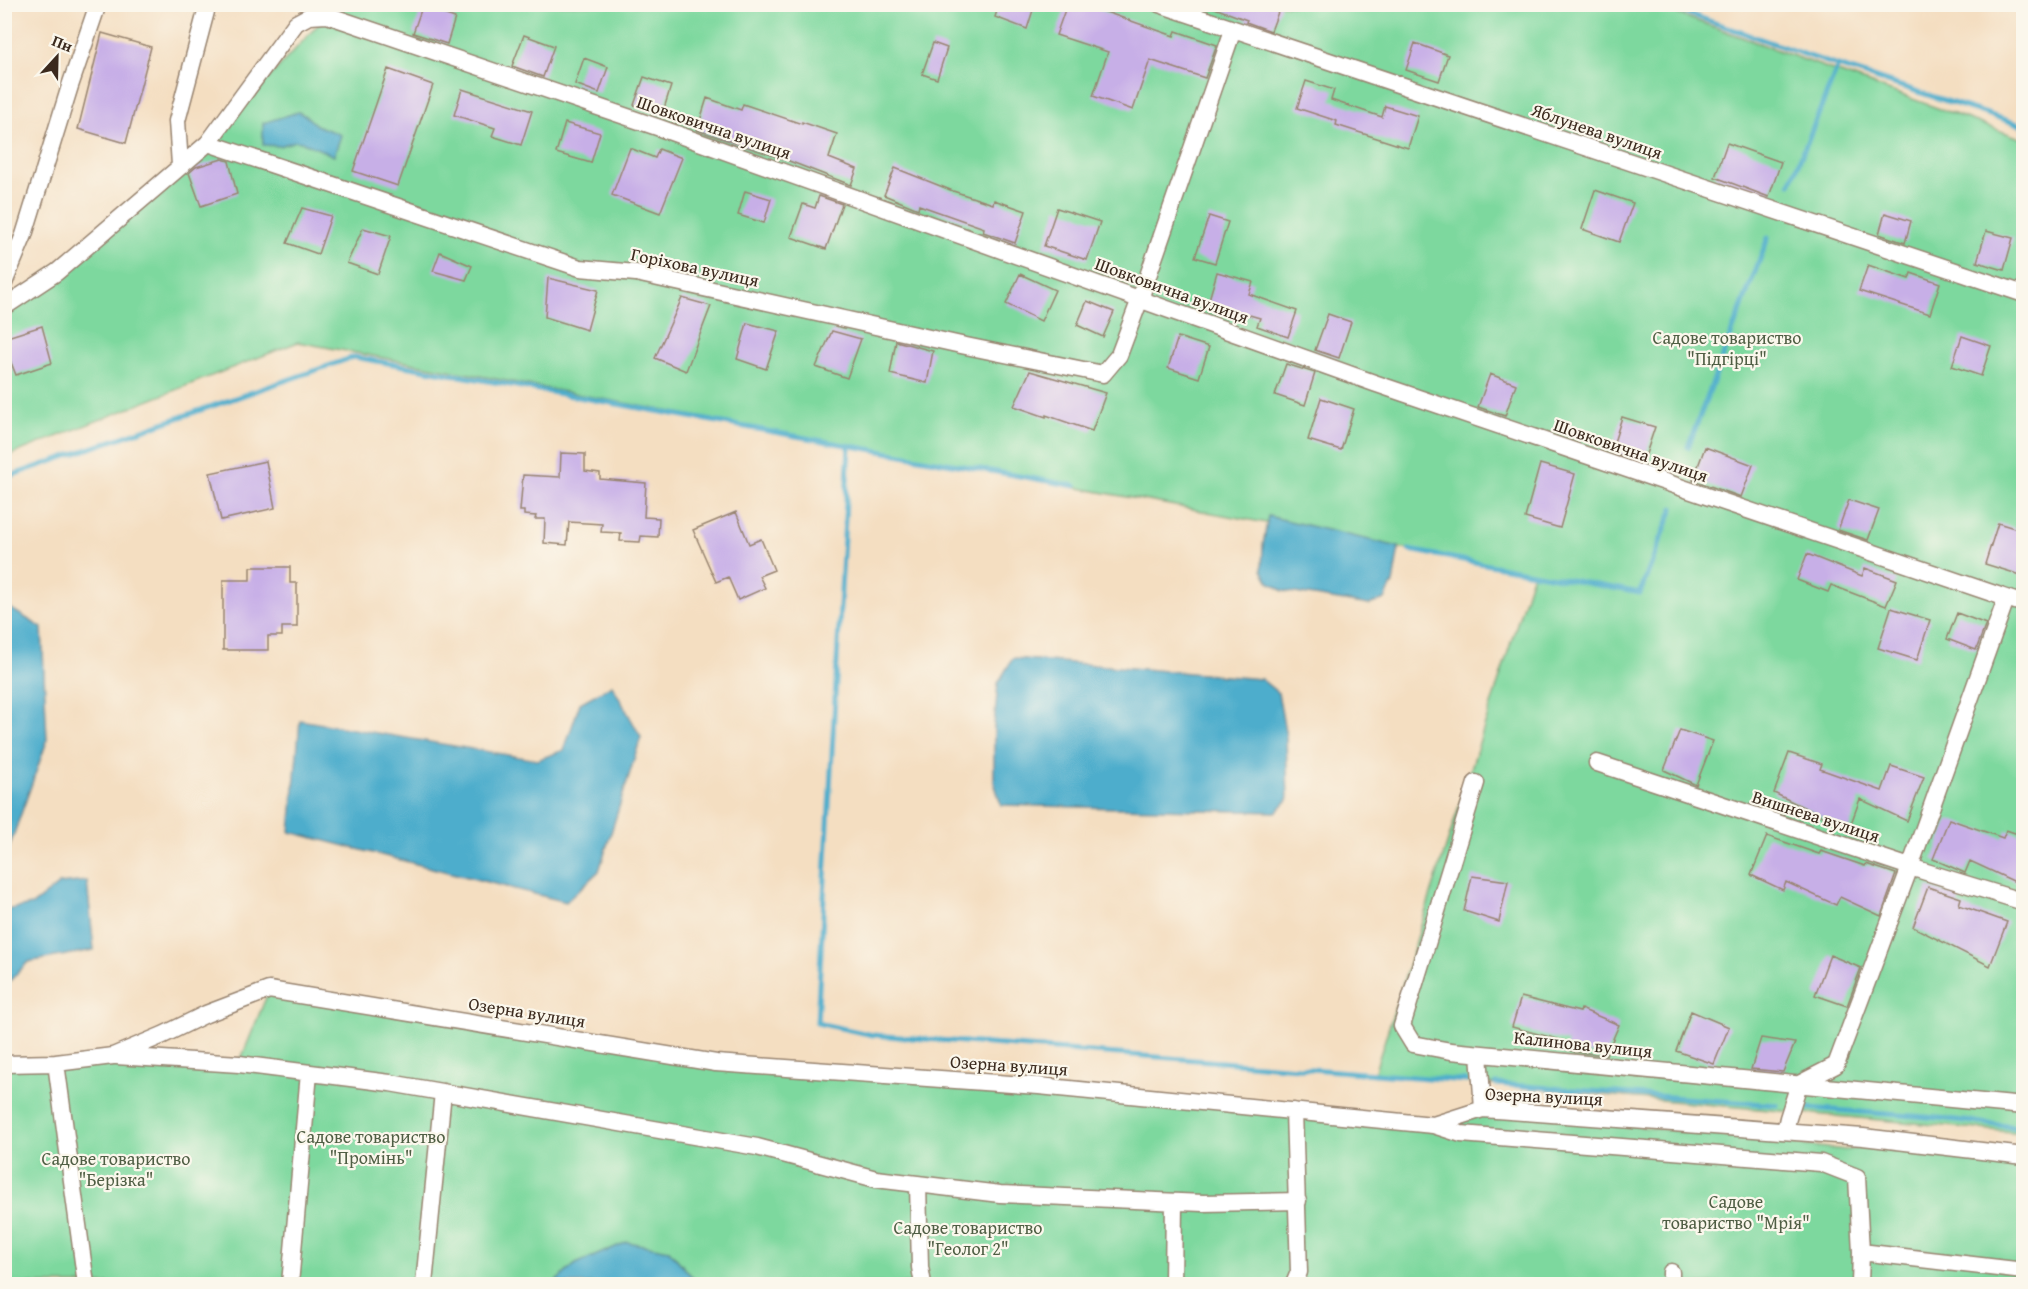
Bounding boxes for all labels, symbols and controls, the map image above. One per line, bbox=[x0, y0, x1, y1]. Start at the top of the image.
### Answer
north arrow bbox=[27, 27, 87, 87]
text: Пн bbox=[49, 28, 77, 58]
street label: Шовковична вулиця bbox=[633, 88, 795, 166]
street label: Яблунева вулиця bbox=[1527, 96, 1666, 166]
street label: Горіхова вулиця bbox=[628, 240, 762, 294]
street label: Шовковична вулиця bbox=[1091, 250, 1253, 330]
park label: Садове товариство "Підгірці" bbox=[1653, 324, 1801, 372]
street label: Шовковична вулиця bbox=[1550, 411, 1712, 489]
street label: Вишнева вулиця bbox=[1749, 783, 1883, 849]
street label: Озерна вулиця bbox=[467, 989, 587, 1035]
street label: Калинова вулиця bbox=[1512, 1023, 1654, 1065]
street label: Озерна вулиця bbox=[949, 1047, 1069, 1083]
street label: Озерна вулиця bbox=[1484, 1079, 1604, 1113]
park label: Садове товариство "Промінь" bbox=[297, 1123, 445, 1171]
park label: Садове товариство "Берізка" bbox=[42, 1145, 190, 1193]
park label: Садове товариство "Мрія" bbox=[1662, 1188, 1810, 1236]
park label: Садове товариство "Геолог 2" bbox=[894, 1214, 1042, 1262]

